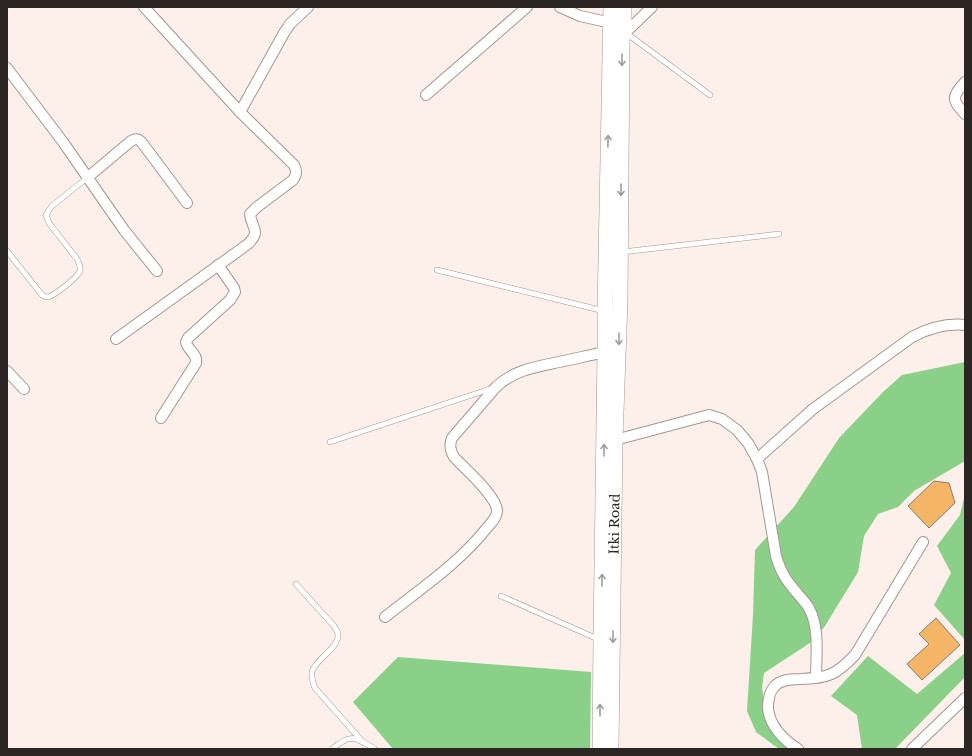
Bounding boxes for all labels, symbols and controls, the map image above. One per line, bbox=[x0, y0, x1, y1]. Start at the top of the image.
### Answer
one-way arrow bbox=[618, 53, 626, 66]
one-way arrow bbox=[605, 135, 612, 148]
one-way arrow bbox=[617, 183, 625, 196]
one-way arrow bbox=[615, 332, 623, 345]
one-way arrow bbox=[600, 444, 608, 457]
street label: Itki Road bbox=[605, 493, 624, 555]
one-way arrow bbox=[598, 574, 606, 587]
one-way arrow bbox=[609, 630, 617, 643]
one-way arrow bbox=[596, 704, 604, 717]

